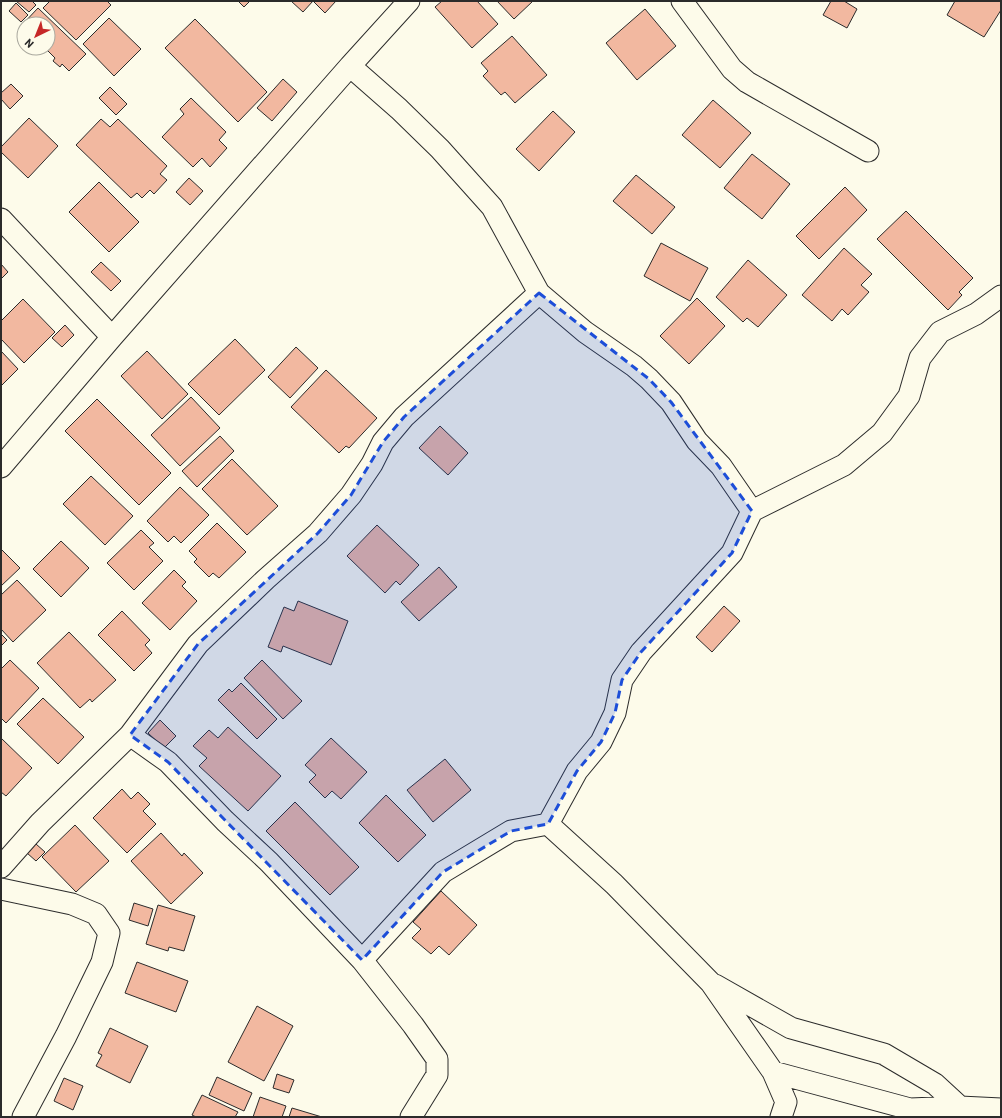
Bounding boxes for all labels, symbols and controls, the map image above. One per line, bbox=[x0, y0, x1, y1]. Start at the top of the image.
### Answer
north arrow bbox=[16, 16, 56, 56]
text: N bbox=[22, 36, 36, 51]

